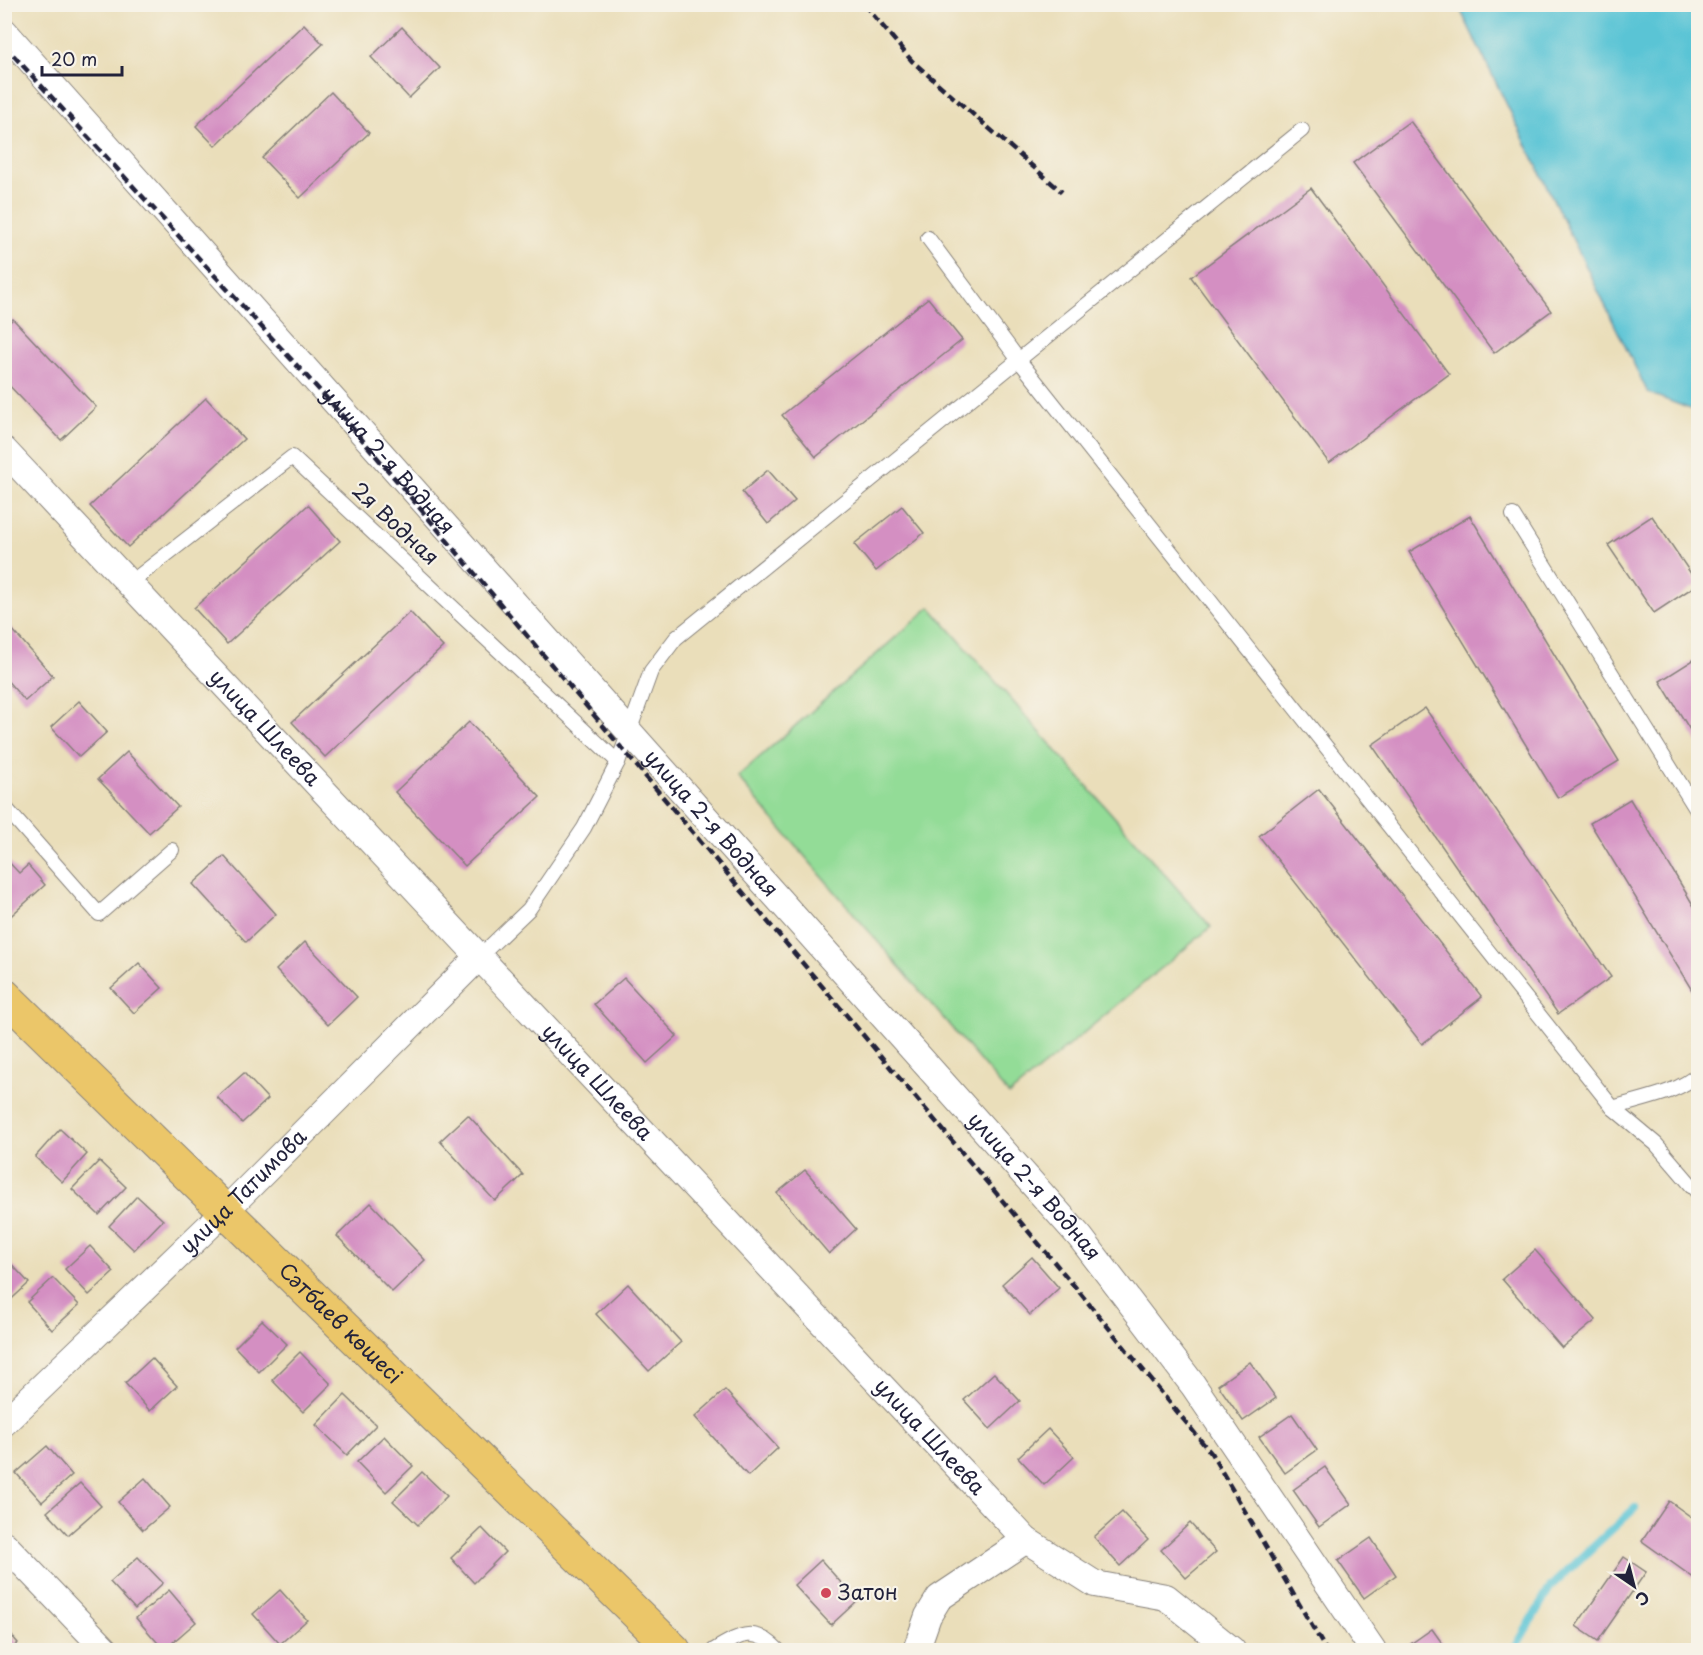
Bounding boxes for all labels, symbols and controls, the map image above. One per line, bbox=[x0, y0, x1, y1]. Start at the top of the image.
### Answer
scale bar bbox=[42, 39, 122, 77]
text: 20 m bbox=[51, 45, 97, 72]
street label: улица 2-я Водная bbox=[314, 378, 464, 540]
street label: 2я Водная bbox=[345, 474, 447, 572]
street label: улица Шлеева bbox=[203, 661, 329, 792]
street label: улица 2-я Водная bbox=[638, 741, 787, 903]
street label: улица Шлеева bbox=[535, 1015, 662, 1147]
street label: улица 2-я Водная bbox=[961, 1104, 1110, 1266]
street label: улица Татимова bbox=[172, 1120, 313, 1260]
street label: Сәтбаев көшесі bbox=[272, 1254, 411, 1390]
street label: улица Шлеева bbox=[868, 1370, 994, 1501]
north arrow bbox=[1604, 1556, 1664, 1616]
place label: Затон bbox=[838, 1575, 898, 1607]
marker: Затон bbox=[819, 1586, 833, 1600]
text: С bbox=[1631, 1586, 1655, 1612]

